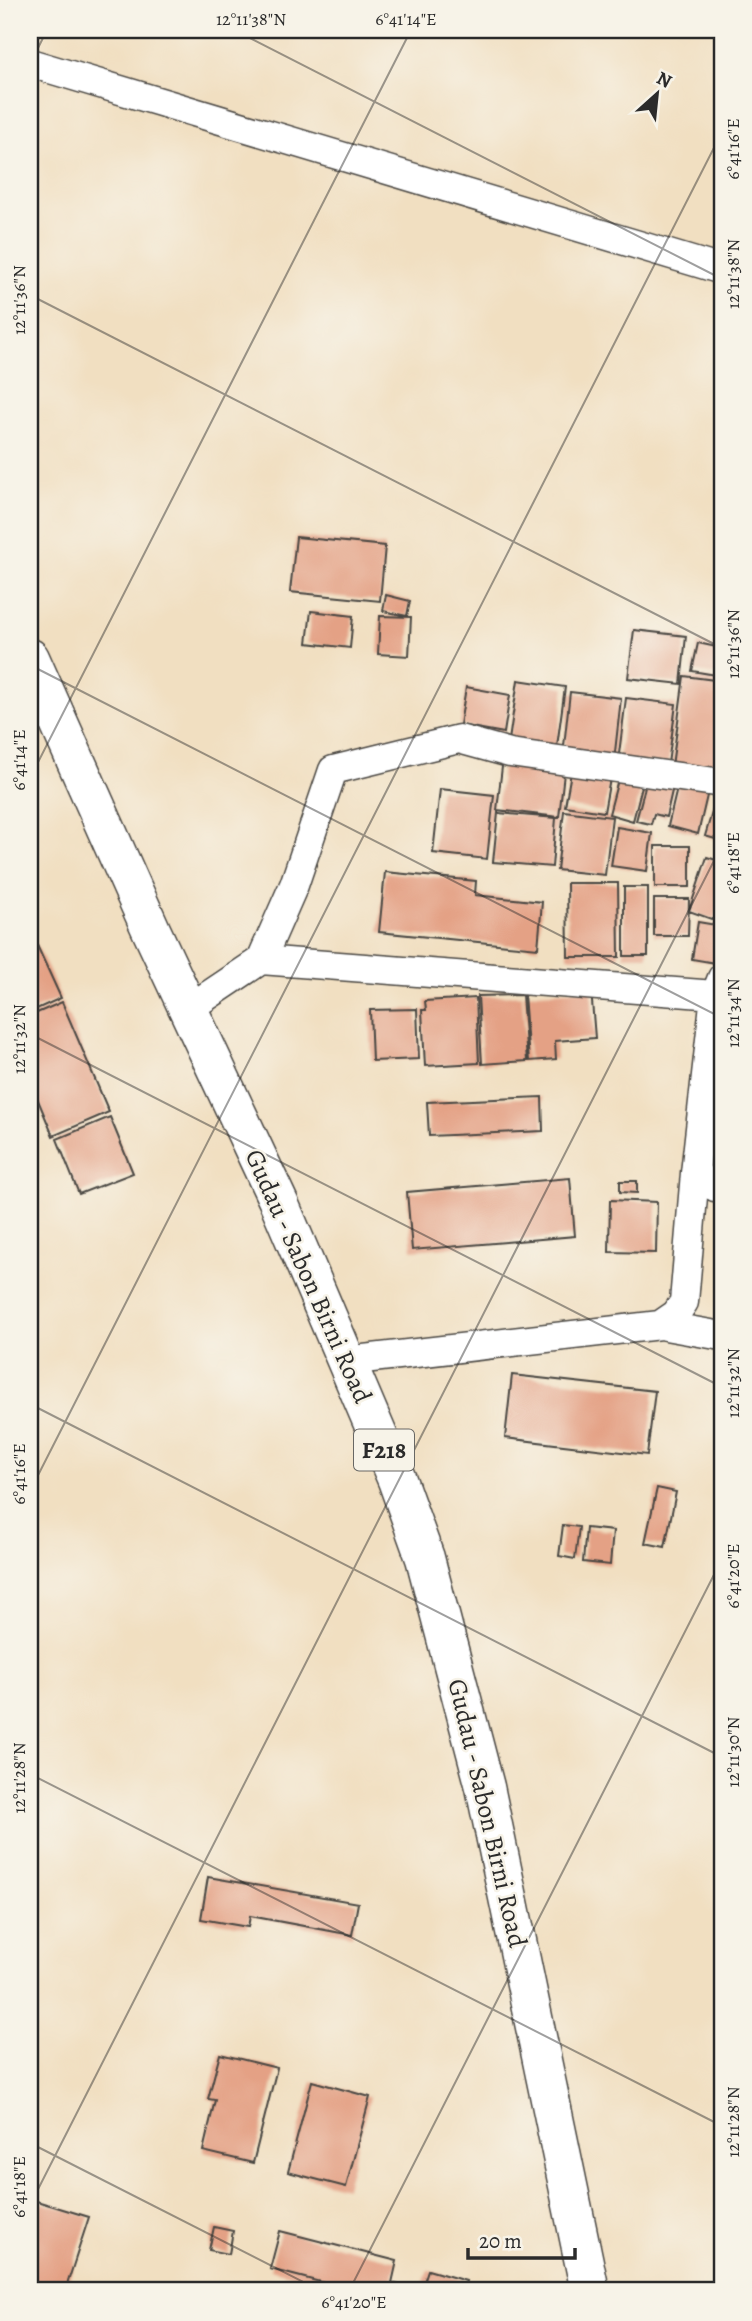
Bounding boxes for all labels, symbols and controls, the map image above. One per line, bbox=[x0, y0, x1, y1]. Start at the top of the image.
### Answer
text: 12°11'38"N bbox=[216, 7, 286, 31]
text: 6°41'14"E bbox=[375, 7, 437, 31]
north arrow bbox=[622, 60, 692, 130]
text: N bbox=[652, 65, 676, 95]
text: 6°41'16"E bbox=[721, 118, 745, 180]
text: 12°11'38"N bbox=[721, 239, 745, 309]
text: 12°11'36"N bbox=[7, 265, 31, 335]
text: 12°11'36"N bbox=[721, 609, 745, 679]
text: 6°41'14"E bbox=[7, 729, 31, 791]
text: 6°41'18"E bbox=[721, 832, 745, 894]
text: 12°11'34"N bbox=[721, 978, 745, 1048]
text: 12°11'32"N bbox=[7, 1004, 31, 1074]
street label: Gudau - Sabon Birni Road bbox=[237, 1144, 380, 1409]
text: 12°11'32"N bbox=[721, 1348, 745, 1418]
road number: F218 bbox=[354, 1430, 414, 1470]
text: 6°41'16"E bbox=[7, 1443, 31, 1505]
text: 6°41'20"E bbox=[721, 1543, 745, 1609]
street label: Gudau - Sabon Birni Road bbox=[440, 1675, 535, 1951]
text: 12°11'30"N bbox=[721, 1716, 745, 1788]
text: 12°11'28"N bbox=[7, 1742, 31, 1814]
text: 12°11'28"N bbox=[721, 2086, 745, 2158]
text: 6°41'18"E bbox=[7, 2156, 31, 2218]
scale bar bbox=[468, 2216, 575, 2260]
text: 20 m bbox=[479, 2227, 522, 2255]
text: 6°41'20"E bbox=[321, 2290, 387, 2314]

